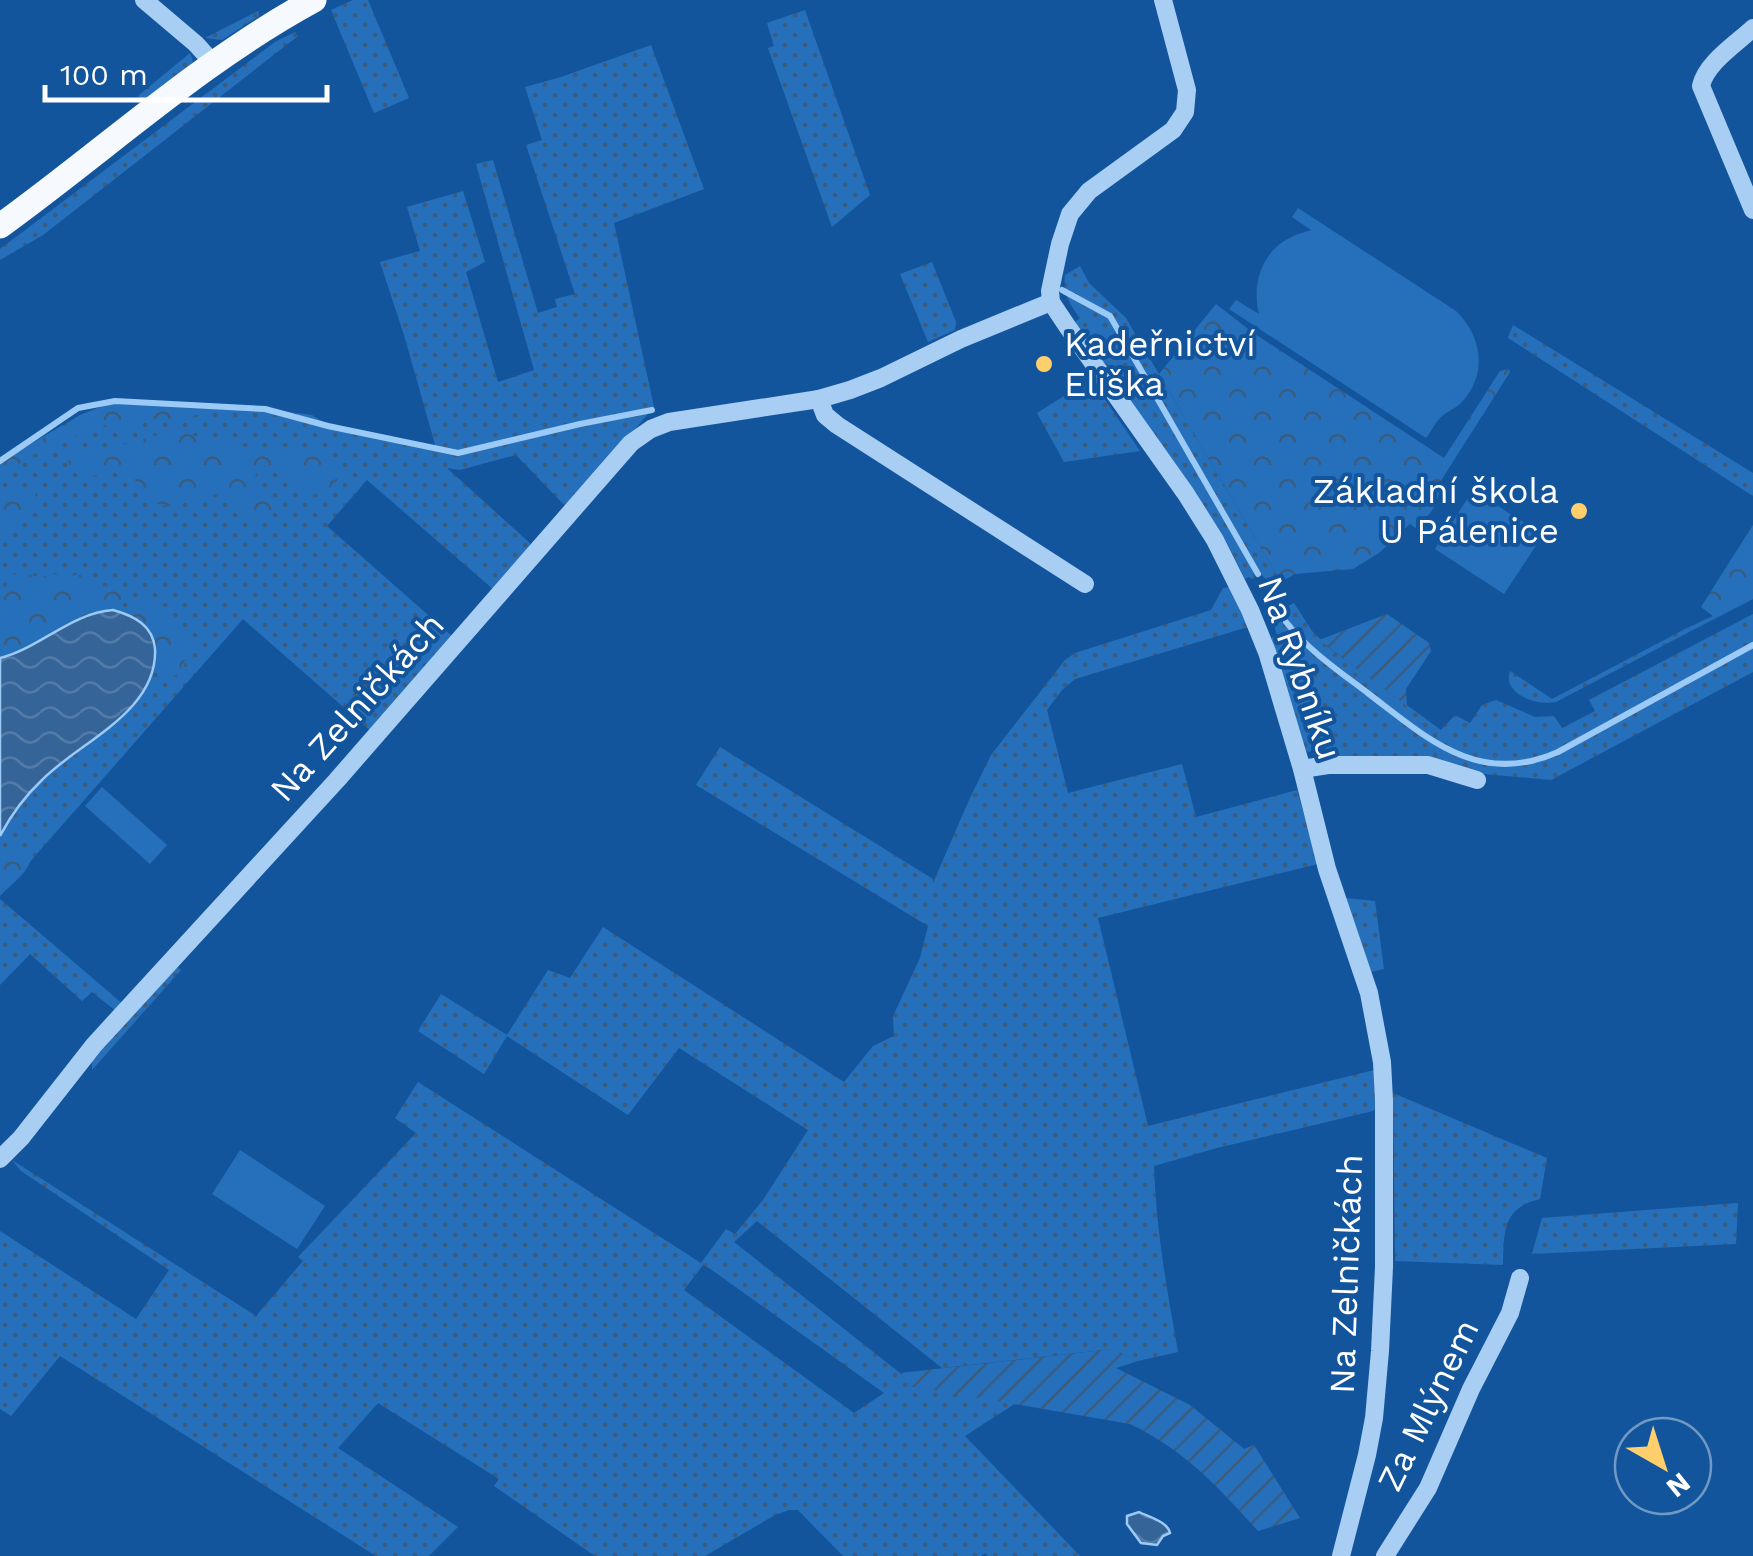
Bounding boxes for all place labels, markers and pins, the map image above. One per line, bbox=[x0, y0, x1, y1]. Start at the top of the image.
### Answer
place label: Kadeřnictví Eliška bbox=[1064, 323, 1255, 405]
marker: Kadeřnictví Eliška bbox=[1033, 353, 1055, 375]
place label: Základní škola U Pálenice bbox=[1313, 470, 1559, 552]
marker: Základní škola U Pálenice bbox=[1568, 500, 1590, 522]

